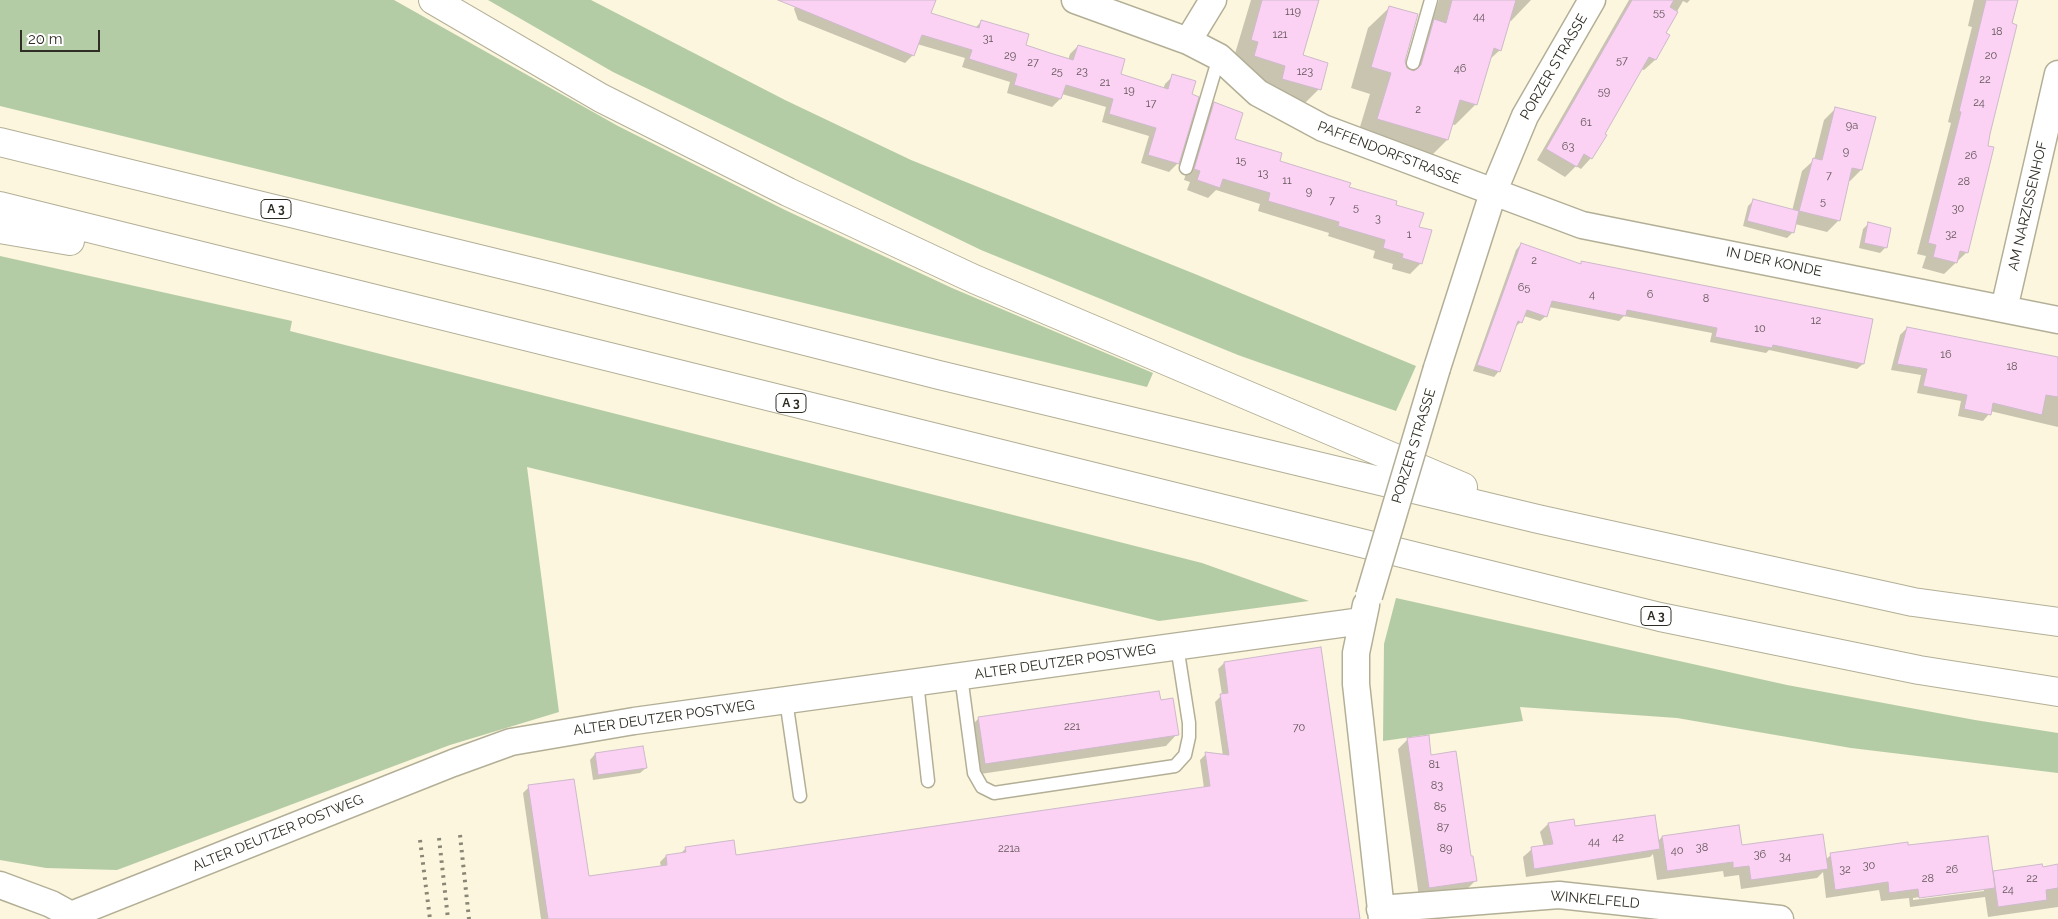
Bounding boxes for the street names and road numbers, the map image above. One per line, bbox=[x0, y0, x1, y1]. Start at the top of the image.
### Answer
street label: PORZER STRASSE bbox=[1517, 11, 1591, 123]
street label: PAFFENDORFSTRASSE bbox=[1315, 118, 1463, 188]
street label: AM NARZISSENHOF bbox=[2005, 140, 2051, 272]
road number: A 3 bbox=[261, 200, 291, 218]
street label: IN DER KONDE bbox=[1725, 244, 1823, 280]
street label: PORZER STRASSE bbox=[1389, 386, 1439, 506]
road number: A 3 bbox=[776, 393, 806, 412]
road number: A 3 bbox=[1641, 606, 1671, 626]
street label: ALTER DEUTZER POSTWEG bbox=[973, 641, 1157, 683]
street label: ALTER DEUTZER POSTWEG bbox=[572, 697, 756, 739]
street label: ALTER DEUTZER POSTWEG bbox=[190, 791, 366, 875]
street label: WINKELFELD bbox=[1550, 888, 1640, 912]

